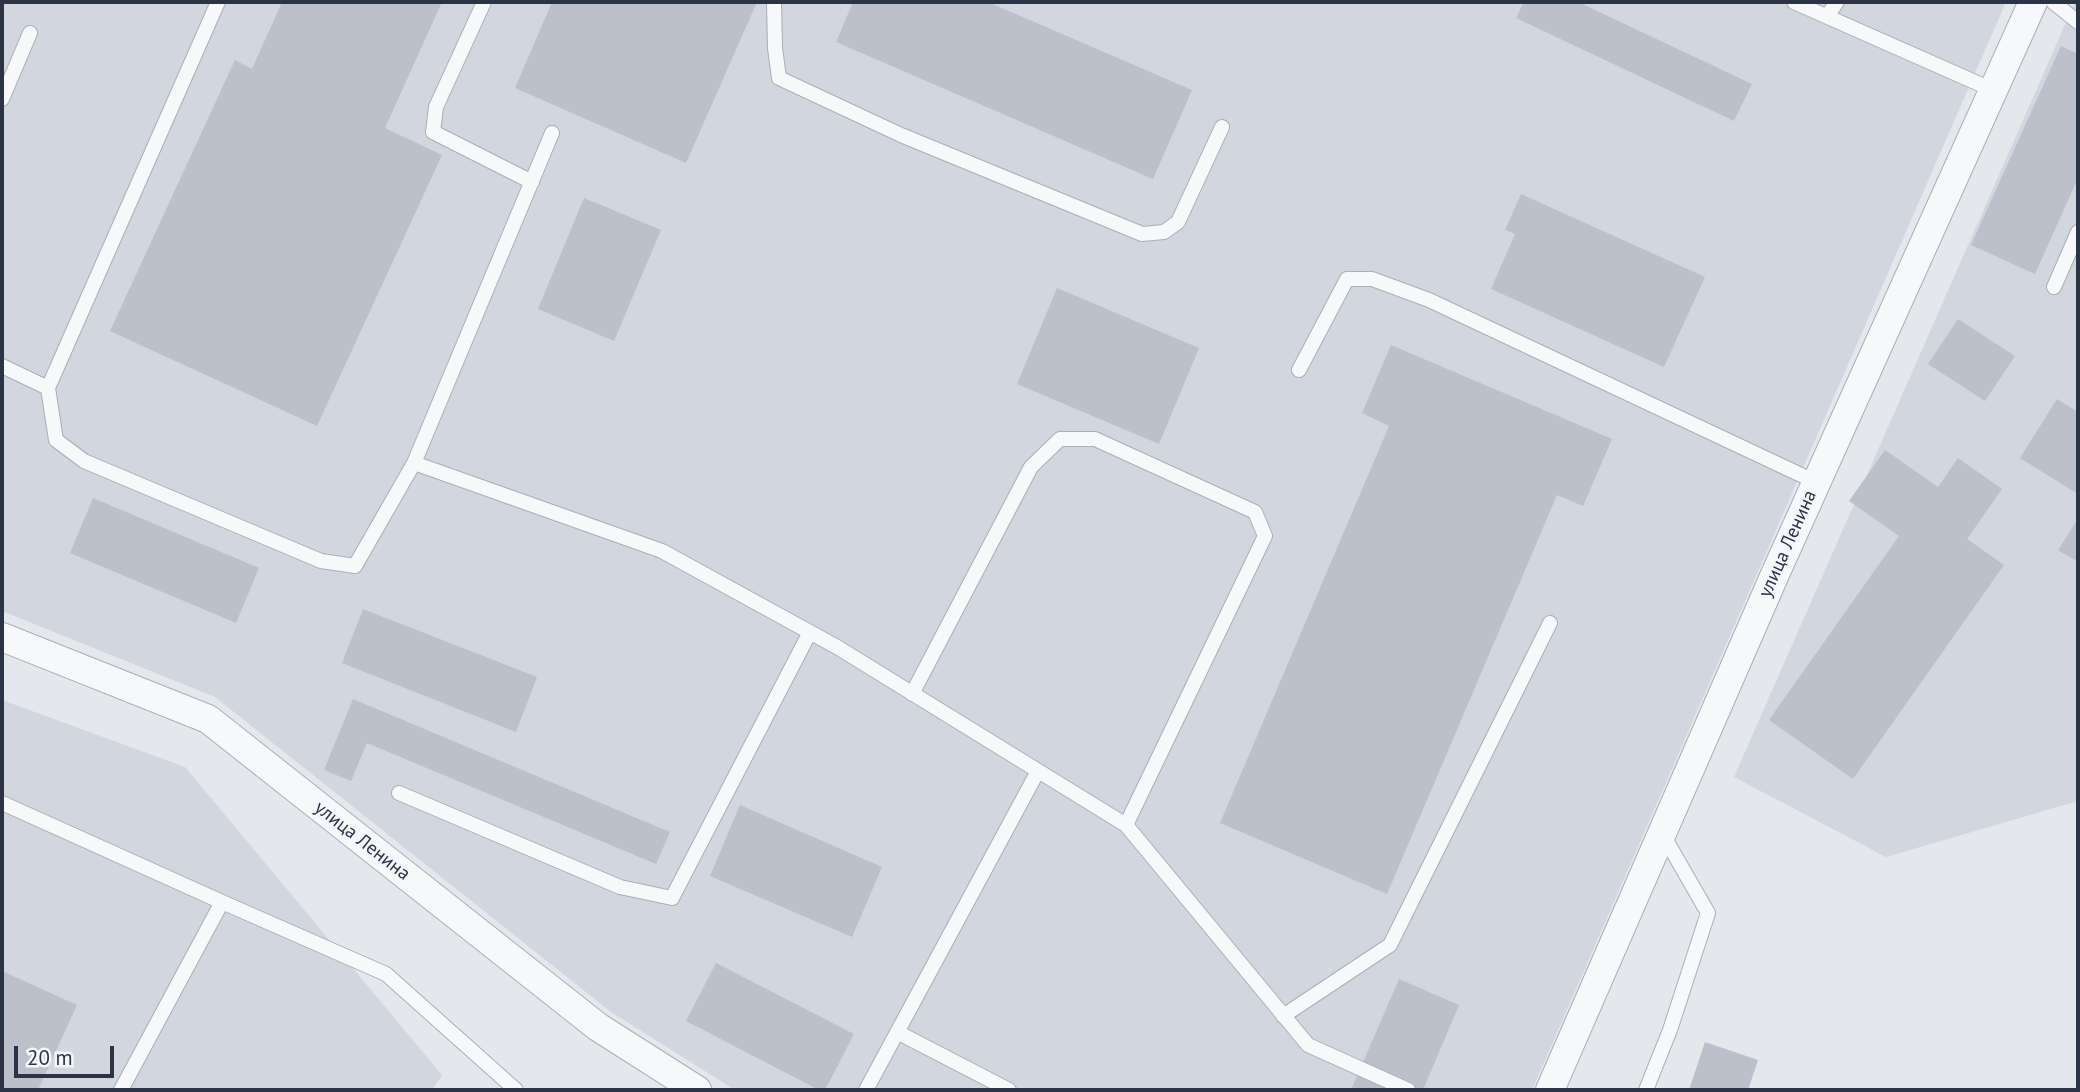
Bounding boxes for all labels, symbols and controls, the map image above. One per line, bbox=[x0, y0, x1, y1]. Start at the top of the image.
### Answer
street label: улица Ленина bbox=[1754, 487, 1822, 601]
street label: улица Ленина bbox=[310, 797, 414, 885]
scale bar bbox=[18, 1032, 117, 1076]
text: 20 m bbox=[27, 1044, 73, 1071]

